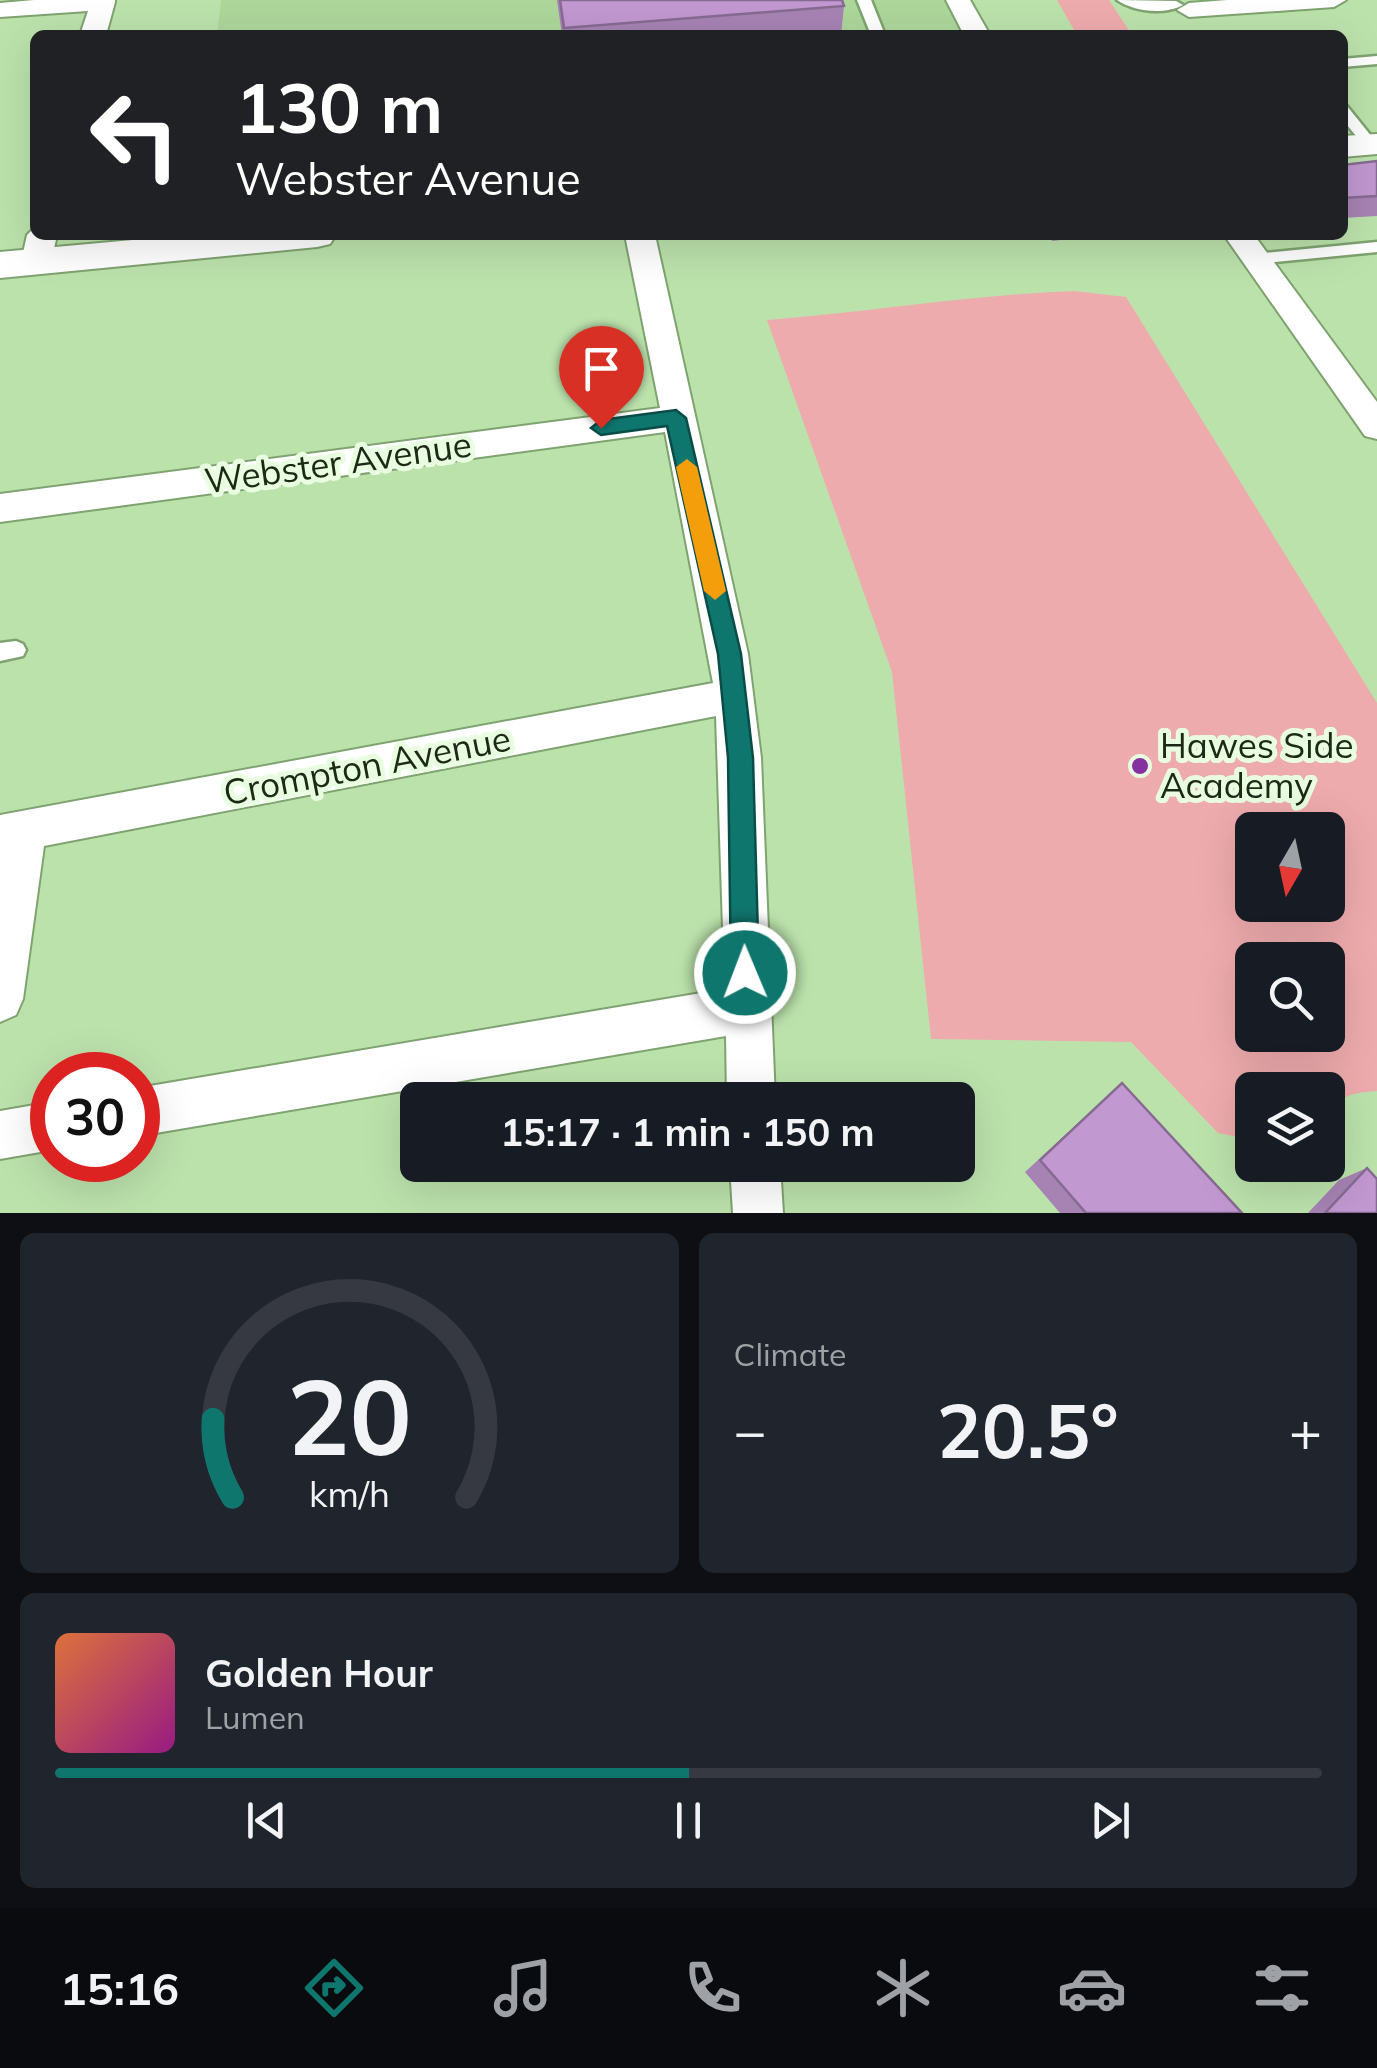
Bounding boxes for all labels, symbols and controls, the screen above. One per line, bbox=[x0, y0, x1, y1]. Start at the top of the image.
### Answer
text: 130 m bbox=[235, 63, 443, 151]
icon: left bbox=[70, 70, 200, 200]
text: Webster Avenue bbox=[235, 150, 581, 206]
pin bbox=[559, 326, 644, 429]
icon: arrive bbox=[574, 341, 629, 396]
street label: Webster Avenue bbox=[202, 422, 474, 503]
street label: Crompton Avenue bbox=[219, 716, 514, 814]
place label: Hawes Side Academy bbox=[1160, 723, 1354, 807]
marker: Hawes Side Academy bbox=[1129, 755, 1151, 777]
north arrow bbox=[1235, 812, 1345, 922]
map controls bbox=[1235, 812, 1345, 1182]
position arrow bbox=[693, 921, 797, 1025]
button: search bbox=[1235, 942, 1345, 1052]
speed limit sign: 30 bbox=[30, 1052, 160, 1182]
button: layers bbox=[1235, 1072, 1345, 1182]
text: 15:17 · 1 min · 150 m bbox=[500, 1108, 875, 1156]
text: Climate bbox=[734, 1334, 846, 1374]
text: 20 bbox=[287, 1350, 412, 1481]
text: 20.5° bbox=[937, 1383, 1119, 1477]
text: − bbox=[734, 1396, 767, 1465]
text: + bbox=[1289, 1396, 1322, 1465]
text: km/h bbox=[309, 1471, 390, 1516]
text: Golden Hour bbox=[205, 1649, 433, 1697]
text: Lumen bbox=[205, 1697, 305, 1737]
icon: previous bbox=[239, 1793, 294, 1848]
icon: pause bbox=[661, 1793, 716, 1848]
icon: next bbox=[1083, 1793, 1138, 1848]
icon: directions bbox=[299, 1953, 369, 2023]
icon: music bbox=[488, 1953, 558, 2023]
icon: phone bbox=[678, 1953, 748, 2023]
icon: climate bbox=[868, 1953, 938, 2023]
icon: car bbox=[1057, 1953, 1127, 2023]
icon: filters bbox=[1247, 1953, 1317, 2023]
text: 15:16 bbox=[60, 1960, 179, 2016]

